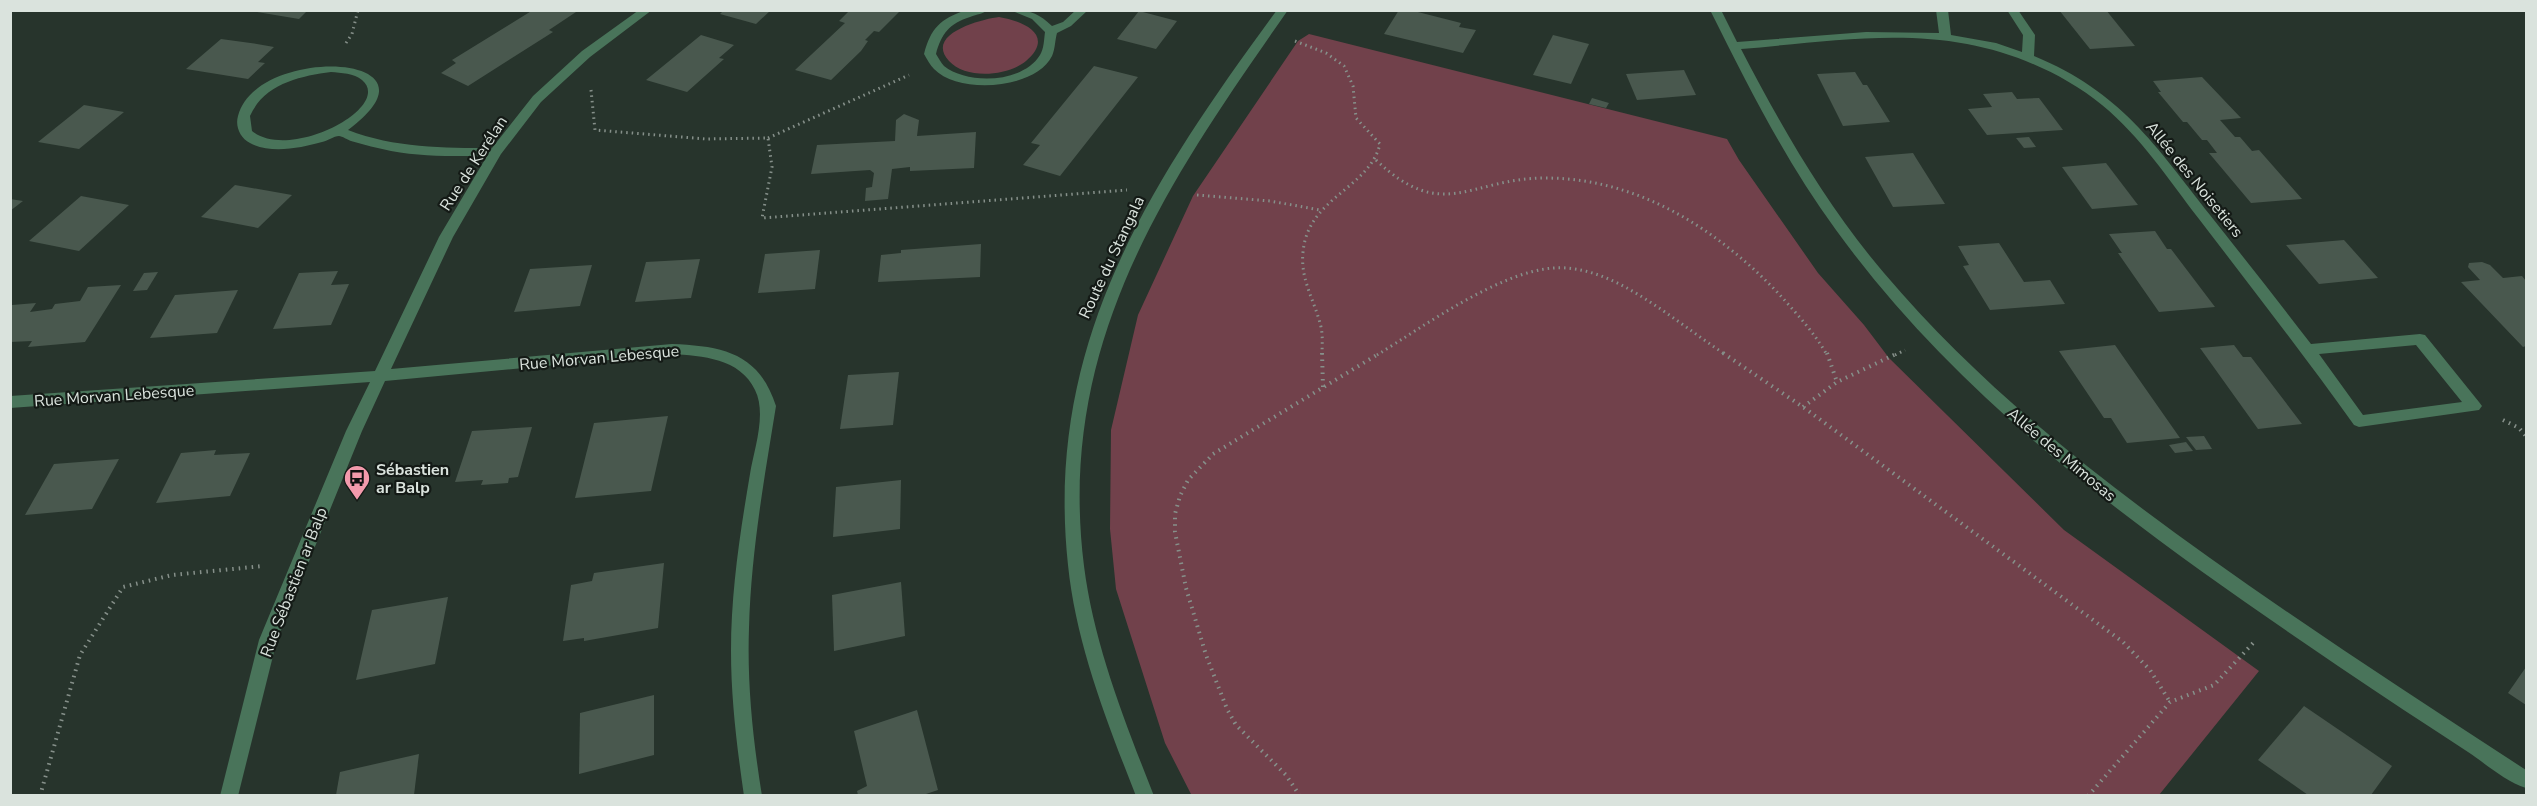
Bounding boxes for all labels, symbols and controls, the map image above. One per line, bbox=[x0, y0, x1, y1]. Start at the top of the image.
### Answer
street label: Rue de Kerélan bbox=[435, 112, 513, 215]
street label: Allée des Noisetiers bbox=[2140, 117, 2248, 242]
street label: Route du Stangala bbox=[1074, 192, 1150, 322]
street label: Rue Morvan Lebesque bbox=[518, 340, 680, 376]
street label: Rue Morvan Lebesque bbox=[33, 379, 195, 413]
street label: Allée des Mimosas bbox=[2002, 403, 2120, 507]
place label: Sébastien ar Balp bbox=[376, 459, 449, 499]
bus stop icon: Sébastien ar Balp bbox=[342, 463, 372, 501]
street label: Rue Sébastien ar Balp bbox=[255, 504, 333, 660]

